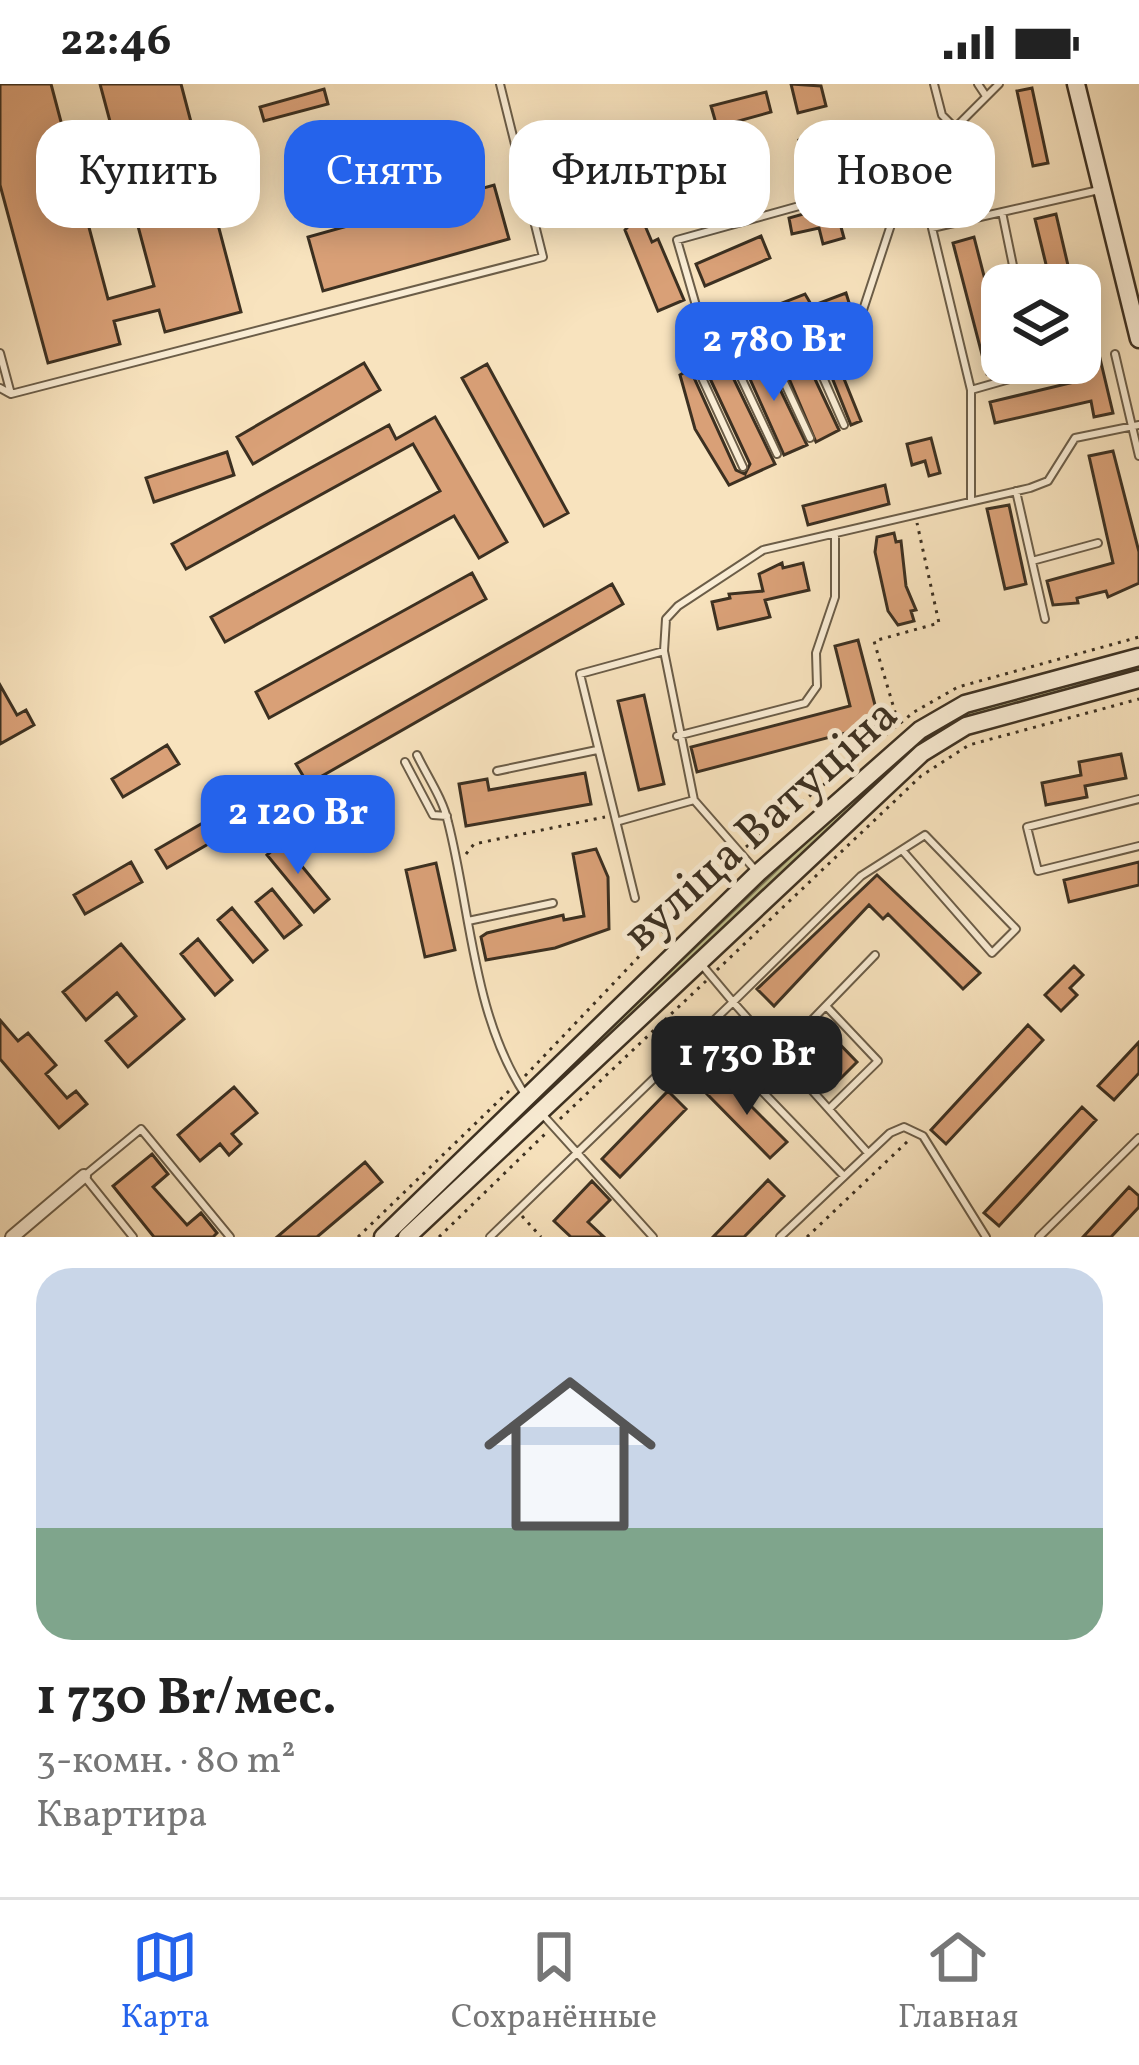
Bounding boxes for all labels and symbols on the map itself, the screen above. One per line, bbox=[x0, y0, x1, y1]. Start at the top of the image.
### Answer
pin: 2 780 Br bbox=[650, 302, 898, 404]
street label: вуліца Ватуціна bbox=[610, 684, 914, 968]
pin: 2 120 Br bbox=[174, 775, 422, 877]
pin: 1 730 Br bbox=[623, 1016, 871, 1118]

